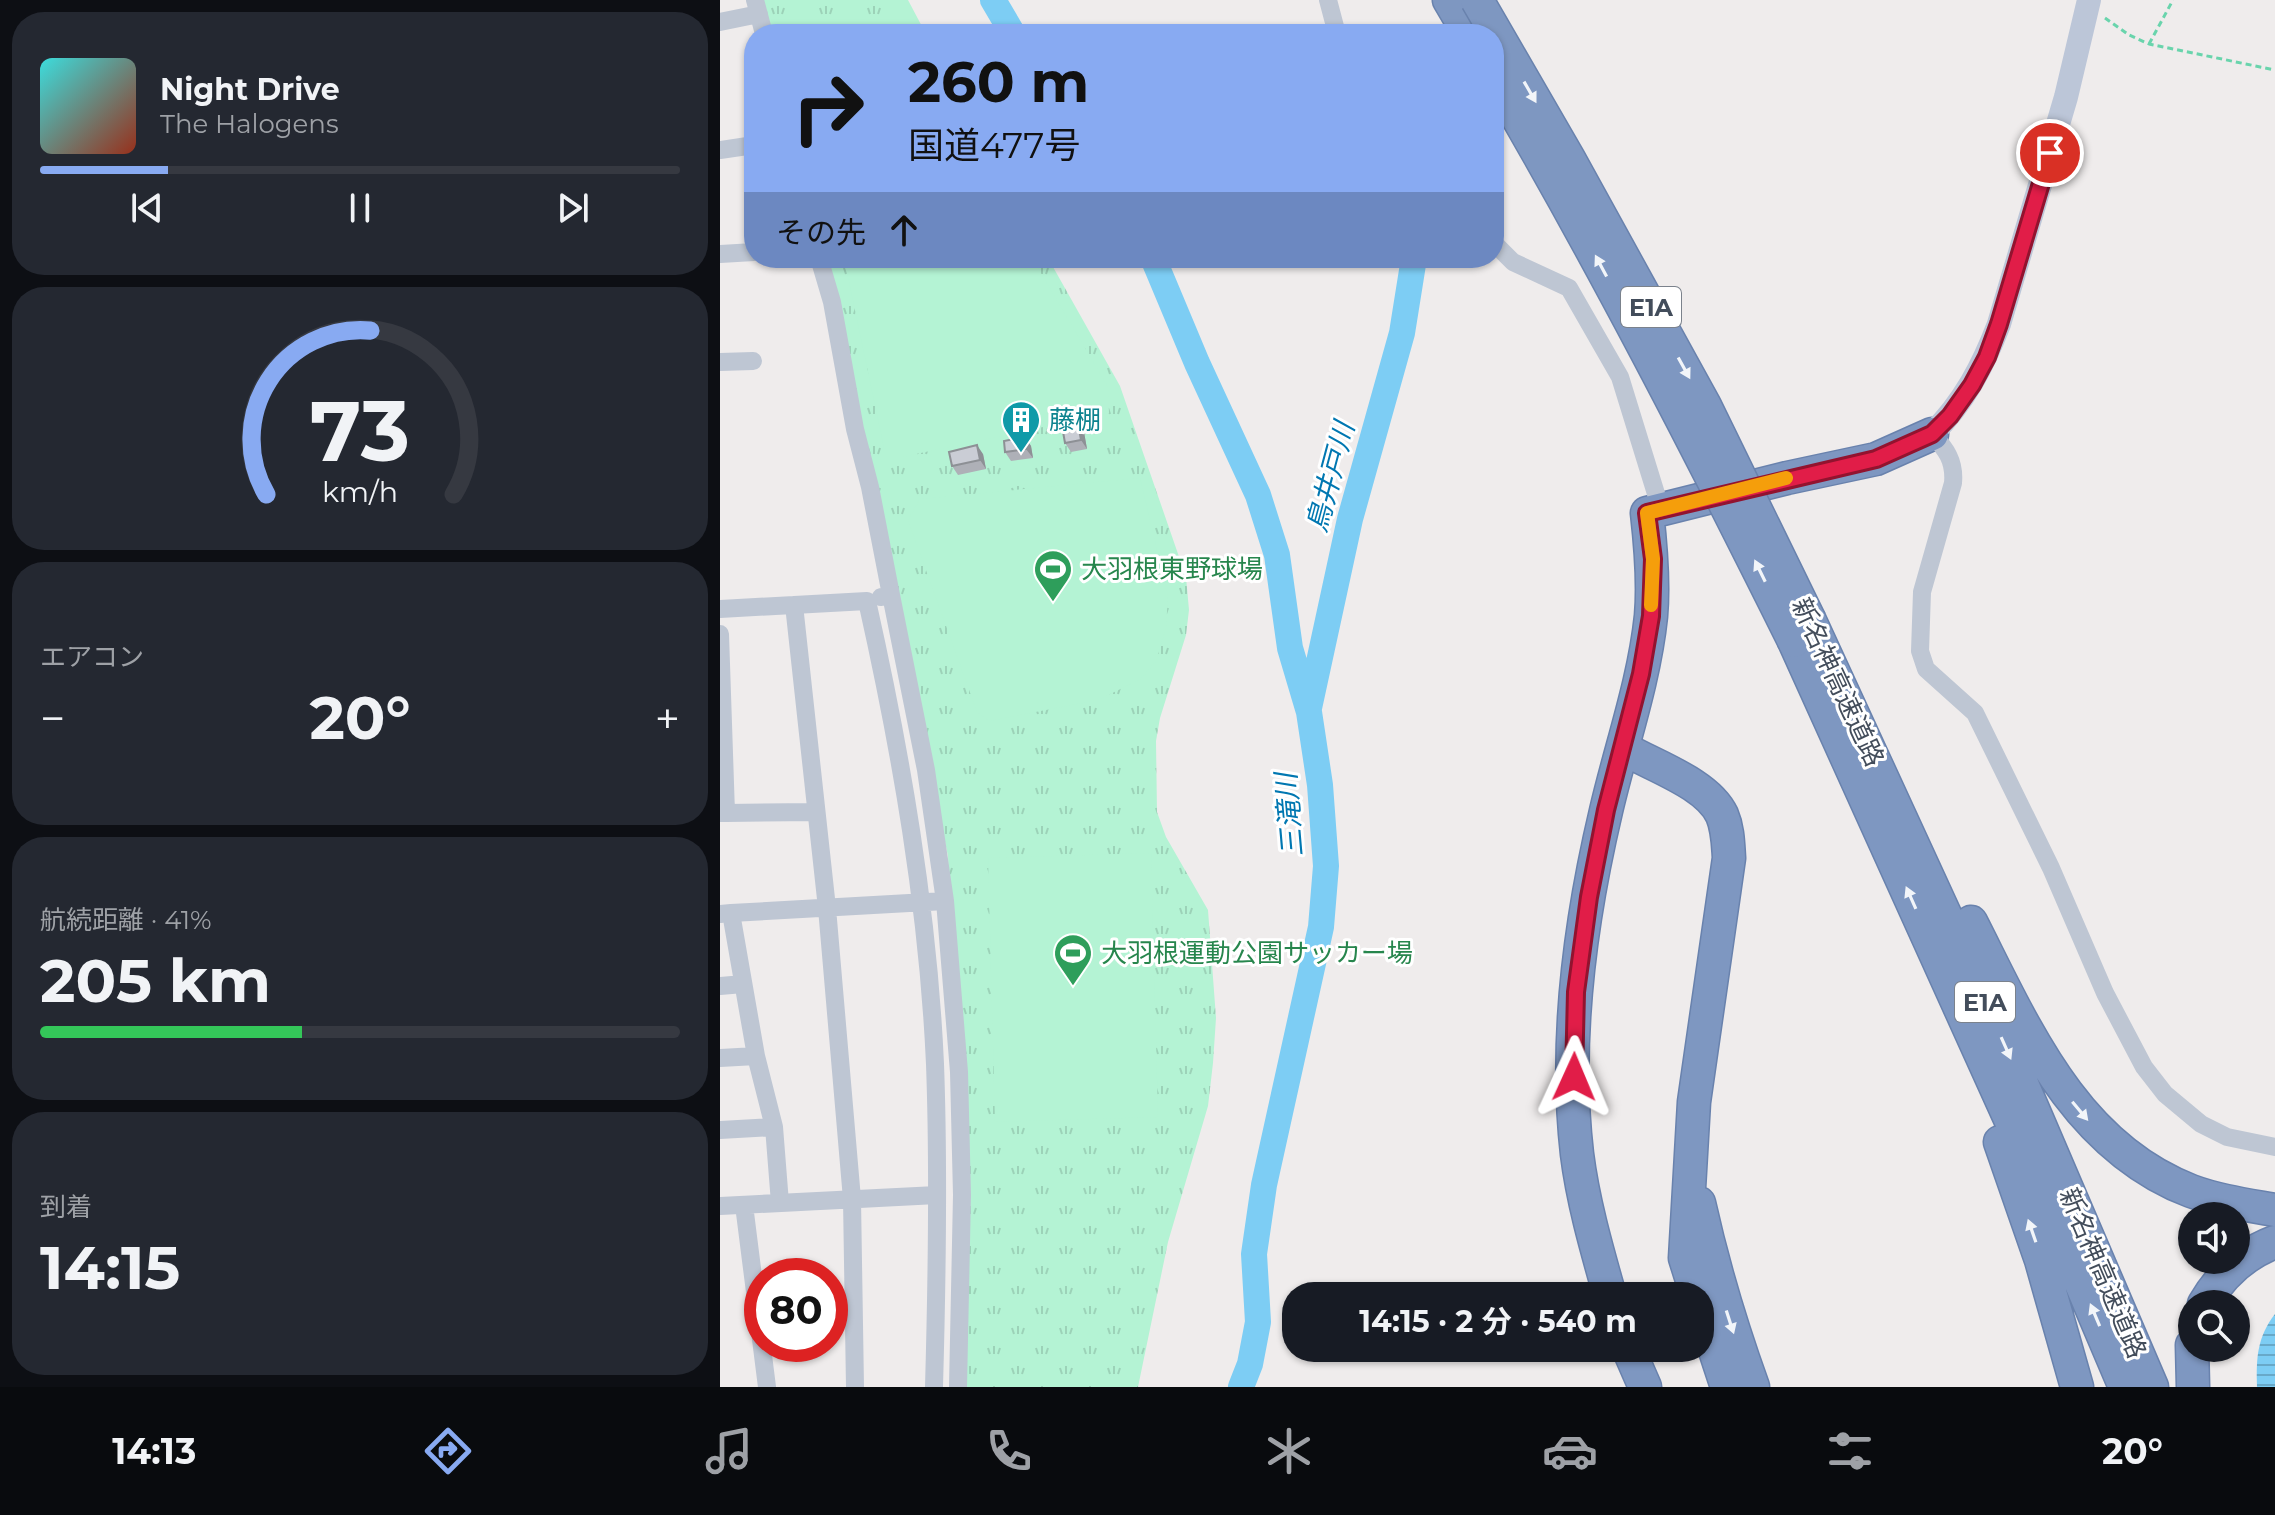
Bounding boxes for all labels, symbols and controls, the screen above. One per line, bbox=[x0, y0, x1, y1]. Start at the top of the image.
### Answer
text: 260 m bbox=[908, 48, 1089, 116]
icon: right bbox=[776, 56, 880, 160]
text: Night Drive bbox=[160, 71, 340, 108]
one-way arrow bbox=[1523, 81, 1537, 103]
text: The Halogens bbox=[160, 108, 339, 140]
pin bbox=[2016, 119, 2084, 187]
text: 国道477号 bbox=[908, 123, 1080, 167]
icon: arrive bbox=[2028, 131, 2072, 175]
icon: previous bbox=[125, 186, 169, 230]
icon: pause bbox=[338, 186, 382, 230]
icon: next bbox=[551, 186, 595, 230]
icon: ahead bbox=[882, 208, 926, 252]
text: その先 bbox=[776, 214, 866, 251]
one-way arrow bbox=[1594, 254, 1607, 277]
road number: E1A bbox=[1621, 287, 1681, 327]
one-way arrow bbox=[1677, 356, 1691, 379]
text: 73 bbox=[310, 379, 410, 481]
building icon: 藤棚 bbox=[1000, 399, 1042, 454]
place label: 藤棚 bbox=[1049, 404, 1101, 436]
water label: 鳥井戸川 bbox=[1299, 416, 1362, 535]
text: km/h bbox=[322, 474, 398, 509]
sports icon: 大羽根東野球場 bbox=[1032, 548, 1074, 603]
place label: 大羽根東野球場 bbox=[1081, 553, 1263, 585]
one-way arrow bbox=[1753, 559, 1766, 582]
street label: 新名神高速道路 bbox=[1785, 593, 1891, 771]
text: エアコン bbox=[40, 641, 144, 673]
text: 20° bbox=[309, 681, 411, 754]
text: − bbox=[40, 691, 65, 745]
text: + bbox=[655, 691, 680, 745]
water label: 三滝川 bbox=[1268, 769, 1310, 858]
one-way arrow bbox=[1904, 886, 1918, 910]
text: 航続距離 · 41% bbox=[40, 904, 212, 936]
sports icon: 大羽根運動公園サッカー場 bbox=[1052, 932, 1094, 987]
place label: 大羽根運動公園サッカー場 bbox=[1101, 937, 1413, 969]
text: 205 km bbox=[40, 944, 271, 1017]
road number: E1A bbox=[1955, 982, 2015, 1022]
position arrow bbox=[1532, 1035, 1616, 1119]
one-way arrow bbox=[1999, 1036, 2013, 1060]
one-way arrow bbox=[2071, 1101, 2088, 1121]
street label: 新名神高速道路 bbox=[2053, 1183, 2153, 1363]
text: 到着 bbox=[40, 1191, 92, 1223]
map controls bbox=[2178, 1202, 2250, 1362]
button: sound bbox=[2178, 1202, 2250, 1274]
one-way arrow bbox=[2025, 1219, 2037, 1243]
text: 14:15 bbox=[40, 1231, 180, 1304]
speed limit sign: 80 bbox=[744, 1258, 848, 1362]
button: search bbox=[2178, 1290, 2250, 1362]
text: 14:15 · 2 分 · 540 m bbox=[1359, 1303, 1637, 1340]
one-way arrow bbox=[2088, 1303, 2101, 1327]
one-way arrow bbox=[1725, 1310, 1737, 1334]
icon: directions bbox=[420, 1423, 476, 1479]
icon: music bbox=[701, 1423, 757, 1479]
icon: phone bbox=[981, 1423, 1037, 1479]
icon: climate bbox=[1261, 1423, 1317, 1479]
icon: car bbox=[1542, 1423, 1598, 1479]
icon: filters bbox=[1822, 1423, 1878, 1479]
text: 14:13 bbox=[112, 1429, 196, 1473]
text: 20° bbox=[2102, 1429, 2163, 1473]

